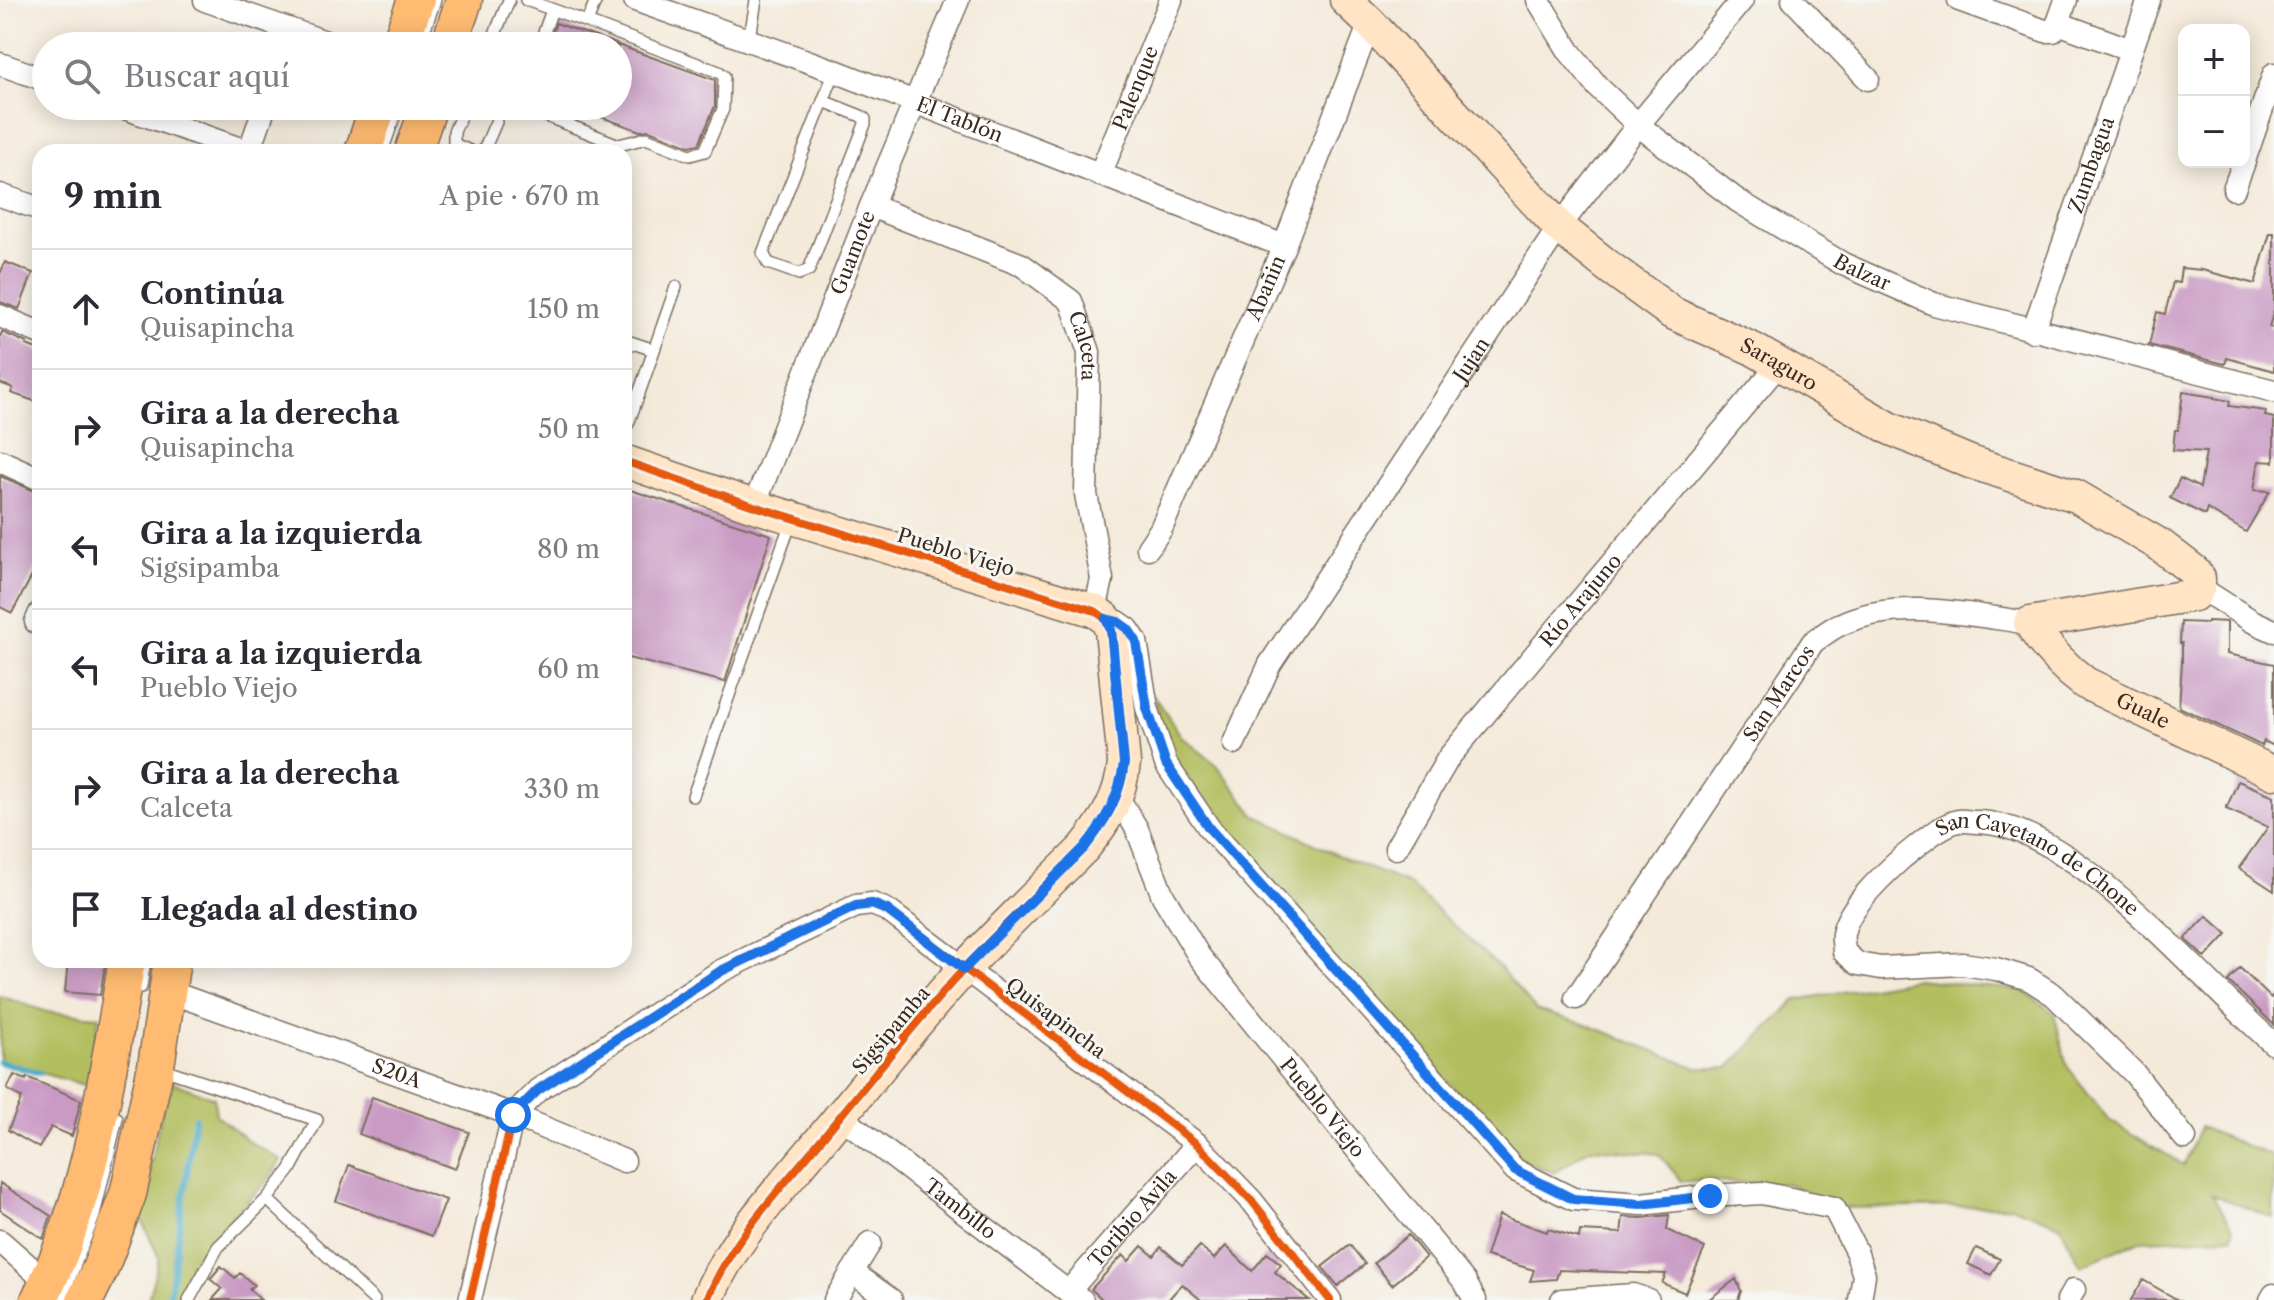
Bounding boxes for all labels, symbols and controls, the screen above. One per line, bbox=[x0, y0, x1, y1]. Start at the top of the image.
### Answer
map controls bbox=[2178, 24, 2250, 168]
button: + bbox=[2178, 24, 2250, 96]
search box bbox=[32, 32, 632, 120]
street label: Palenque bbox=[1108, 42, 1163, 134]
icon: search bbox=[60, 54, 104, 98]
text: Buscar aquí bbox=[124, 58, 290, 95]
street label: El Tablón bbox=[913, 92, 1007, 147]
button: − bbox=[2178, 96, 2250, 168]
street label: Zumbagua bbox=[2063, 113, 2119, 216]
text: 9 min bbox=[64, 175, 162, 217]
text: A pie · 670 m bbox=[440, 180, 600, 212]
street label: Guamote bbox=[826, 207, 880, 298]
street label: Balzar bbox=[1829, 249, 1895, 296]
street label: Abañin bbox=[1241, 251, 1291, 325]
text: Continúa bbox=[140, 275, 284, 312]
icon: ahead bbox=[64, 287, 108, 331]
text: 150 m bbox=[527, 293, 600, 325]
street label: Calceta bbox=[1063, 308, 1101, 381]
text: Quisapincha bbox=[140, 312, 294, 344]
street label: Jujan bbox=[1447, 332, 1495, 389]
street label: Saraguro bbox=[1737, 333, 1822, 396]
text: Gira a la derecha bbox=[140, 395, 399, 432]
icon: right bbox=[64, 407, 108, 451]
text: 50 m bbox=[538, 413, 600, 445]
text: Quisapincha bbox=[140, 432, 294, 464]
text: Gira a la izquierda bbox=[140, 515, 422, 552]
street label: Pueblo Viejo bbox=[895, 523, 1017, 581]
icon: left bbox=[64, 527, 108, 571]
text: 80 m bbox=[537, 533, 600, 565]
street label: Río Arajuno bbox=[1535, 549, 1626, 652]
text: Sigsipamba bbox=[140, 552, 280, 584]
text: Gira a la izquierda bbox=[140, 635, 422, 672]
street label: San Marcos bbox=[1738, 641, 1819, 746]
icon: left bbox=[64, 647, 108, 691]
text: 60 m bbox=[537, 653, 600, 685]
text: Pueblo Viejo bbox=[140, 672, 298, 704]
street label: Guale bbox=[2112, 688, 2173, 734]
text: Gira a la derecha bbox=[140, 755, 399, 792]
icon: right bbox=[64, 767, 108, 811]
text: 330 m bbox=[524, 773, 600, 805]
text: Calceta bbox=[140, 792, 233, 824]
street label: San Cayetano de Chone bbox=[1931, 808, 2144, 921]
icon: arrive bbox=[64, 887, 108, 931]
text: Llegada al destino bbox=[140, 891, 418, 928]
street label: Quisapincha bbox=[1001, 973, 1111, 1064]
street label: Sigsipamba bbox=[847, 981, 935, 1079]
street label: S20A bbox=[369, 1053, 426, 1094]
street label: Pueblo Viejo bbox=[1275, 1053, 1370, 1162]
route start bbox=[495, 1097, 531, 1133]
street label: Toribio Avila bbox=[1083, 1164, 1182, 1272]
street label: Tambillo bbox=[920, 1174, 1001, 1244]
route end bbox=[1692, 1178, 1728, 1214]

